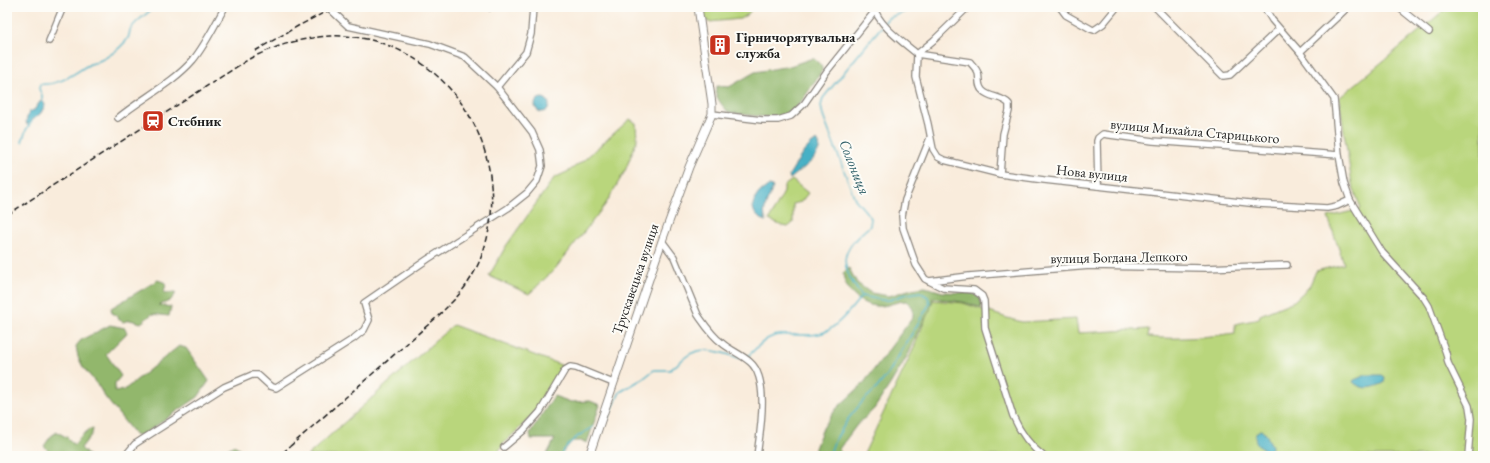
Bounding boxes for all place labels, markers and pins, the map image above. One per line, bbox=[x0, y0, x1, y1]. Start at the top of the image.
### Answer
place label: Гірничорятувальна служба bbox=[736, 28, 856, 62]
building icon: Гірничорятувальна служба bbox=[707, 32, 733, 58]
station icon: Стебник bbox=[140, 108, 166, 134]
place label: Стебник bbox=[168, 112, 221, 130]

